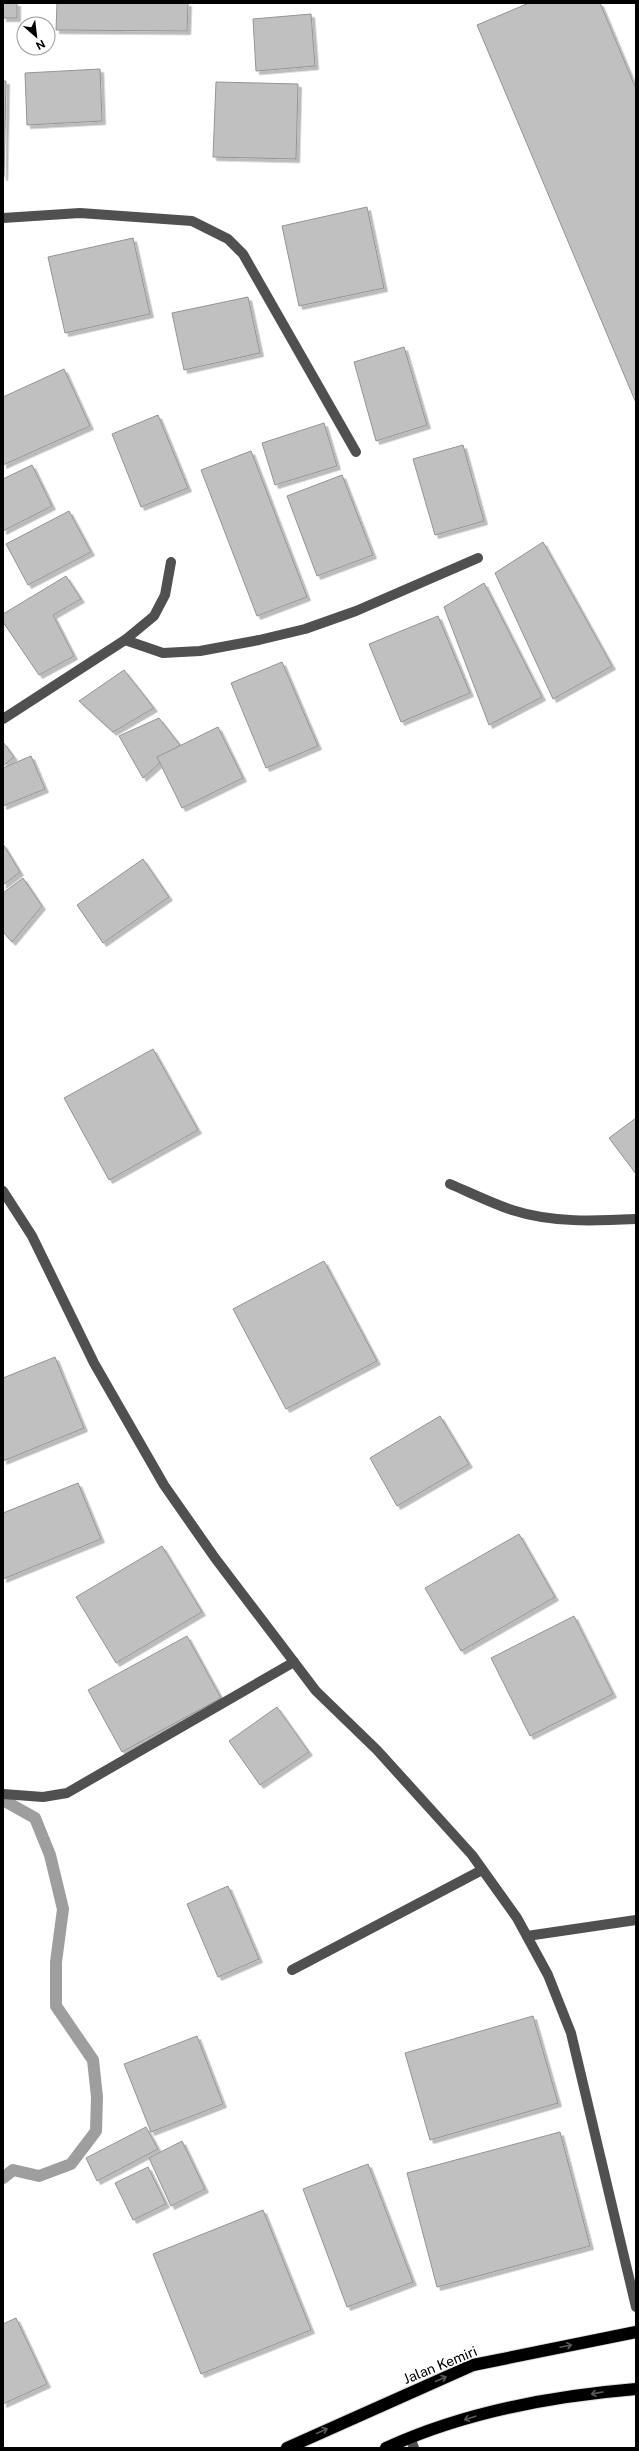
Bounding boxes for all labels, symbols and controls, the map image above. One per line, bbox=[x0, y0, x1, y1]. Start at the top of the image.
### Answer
north arrow bbox=[16, 16, 56, 56]
text: N bbox=[34, 38, 47, 52]
one-way arrow bbox=[559, 2342, 572, 2350]
street label: Jalan Kemiri bbox=[401, 2343, 479, 2387]
one-way arrow bbox=[435, 2375, 447, 2382]
one-way arrow bbox=[591, 2389, 604, 2397]
one-way arrow bbox=[464, 2415, 477, 2422]
one-way arrow bbox=[316, 2427, 328, 2435]

